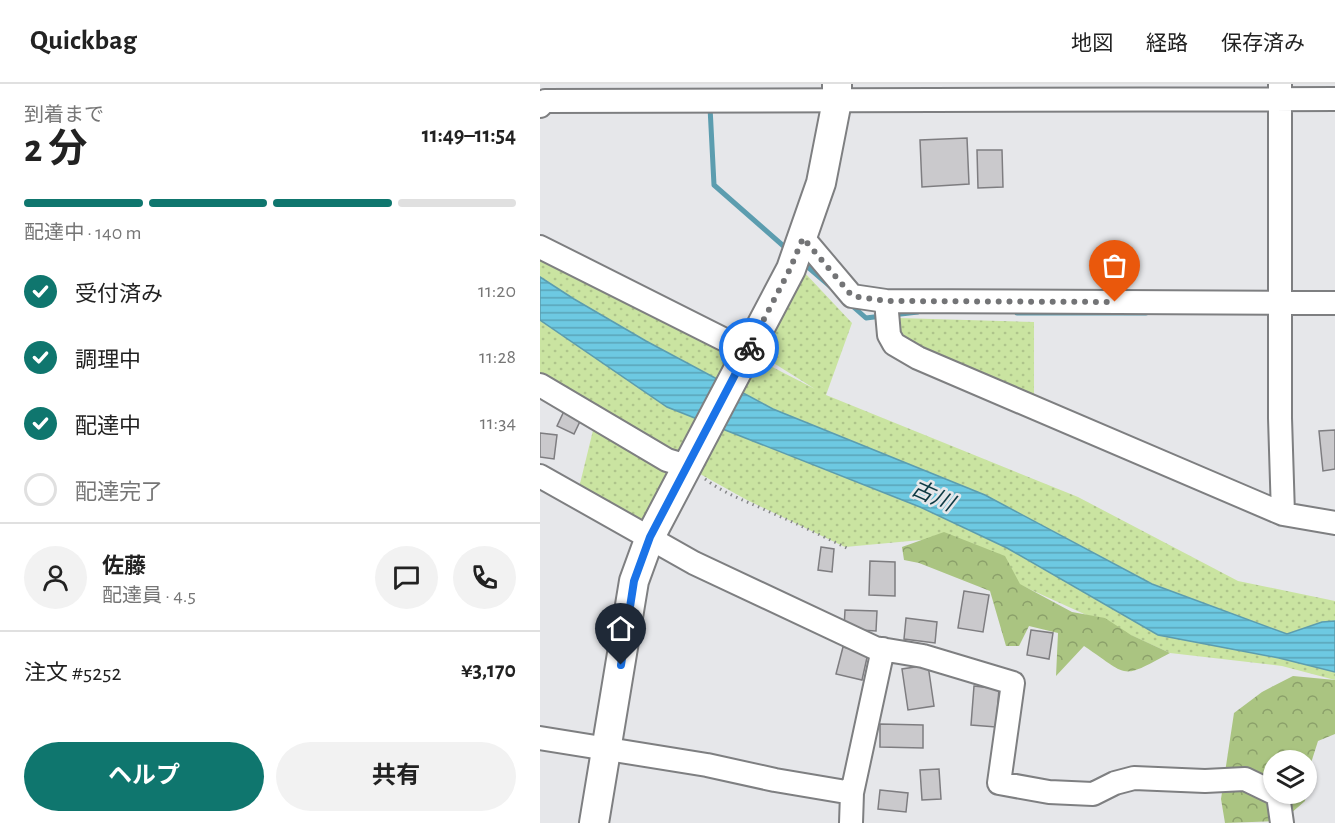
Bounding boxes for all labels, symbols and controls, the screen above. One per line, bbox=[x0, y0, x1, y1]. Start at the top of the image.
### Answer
text: Quickbag bbox=[30, 27, 137, 55]
text: 地図 bbox=[1071, 33, 1113, 54]
text: 経路 bbox=[1146, 33, 1188, 54]
text: 保存済み bbox=[1221, 33, 1305, 54]
text: 到着まで bbox=[24, 105, 104, 125]
text: 11:49–11:54 bbox=[422, 124, 516, 146]
text: 2 分 bbox=[24, 130, 87, 169]
text: 配達中 · 140 m bbox=[24, 223, 142, 243]
pin bbox=[1089, 240, 1140, 302]
icon: bag bbox=[1098, 249, 1131, 282]
icon: check bbox=[24, 275, 57, 308]
text: 11:20 bbox=[478, 281, 516, 301]
text: 受付済み bbox=[75, 283, 163, 305]
courier bbox=[719, 318, 779, 378]
icon: bike bbox=[733, 332, 766, 365]
icon: check bbox=[24, 341, 57, 374]
text: 11:28 bbox=[479, 347, 516, 367]
text: 調理中 bbox=[75, 349, 141, 371]
icon: check bbox=[24, 407, 57, 440]
text: 11:34 bbox=[480, 413, 516, 433]
text: 配達中 bbox=[75, 415, 141, 437]
water label: 古川 bbox=[908, 476, 959, 516]
text: 配達完了 bbox=[75, 481, 163, 503]
button: person bbox=[24, 546, 87, 609]
button: chat bbox=[375, 546, 438, 609]
button: phone bbox=[453, 546, 516, 609]
text: 佐藤 bbox=[102, 555, 146, 577]
text: 配達員 · 4.5 bbox=[102, 586, 196, 606]
pin bbox=[595, 603, 646, 665]
icon: home bbox=[604, 612, 637, 645]
text: ¥3,170 bbox=[461, 659, 516, 681]
text: 注文 #5252 bbox=[24, 662, 121, 684]
button: ヘルプ bbox=[24, 742, 264, 811]
button: 共有 bbox=[276, 742, 516, 811]
map controls bbox=[1263, 750, 1317, 804]
button: layers bbox=[1263, 750, 1317, 804]

